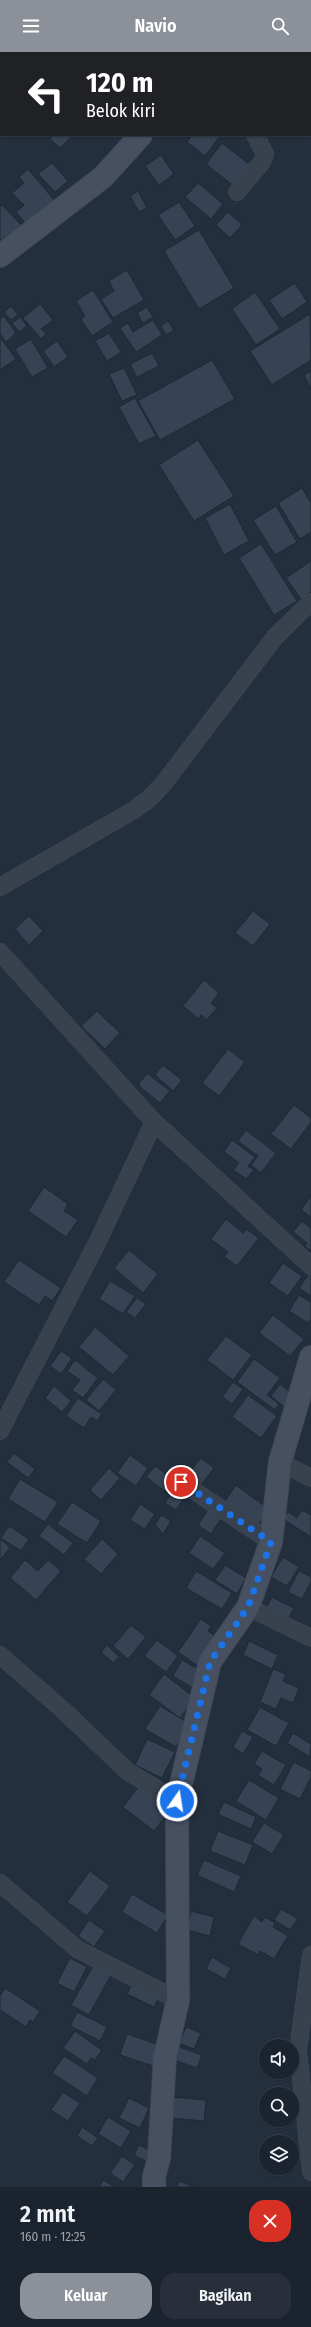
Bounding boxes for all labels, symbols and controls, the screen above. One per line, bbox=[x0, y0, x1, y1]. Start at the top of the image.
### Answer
icon: menu bbox=[20, 15, 42, 37]
text: Navio bbox=[134, 15, 177, 37]
icon: search bbox=[269, 15, 291, 37]
text: 120 m bbox=[86, 66, 153, 99]
icon: left bbox=[20, 68, 72, 120]
text: Belok kiri bbox=[86, 100, 155, 122]
pin bbox=[164, 1465, 198, 1499]
icon: arrive bbox=[170, 1471, 192, 1493]
position arrow bbox=[156, 1780, 198, 1822]
map controls bbox=[259, 2039, 299, 2175]
button: sound bbox=[259, 2039, 299, 2079]
button: search bbox=[259, 2087, 299, 2127]
button: layers bbox=[259, 2135, 299, 2175]
text: 2 mnt bbox=[20, 2200, 75, 2228]
button: close bbox=[249, 2200, 291, 2242]
text: 160 m · 12:25 bbox=[20, 2229, 85, 2244]
button: Keluar bbox=[20, 2273, 152, 2319]
button: Bagikan bbox=[160, 2273, 291, 2319]

